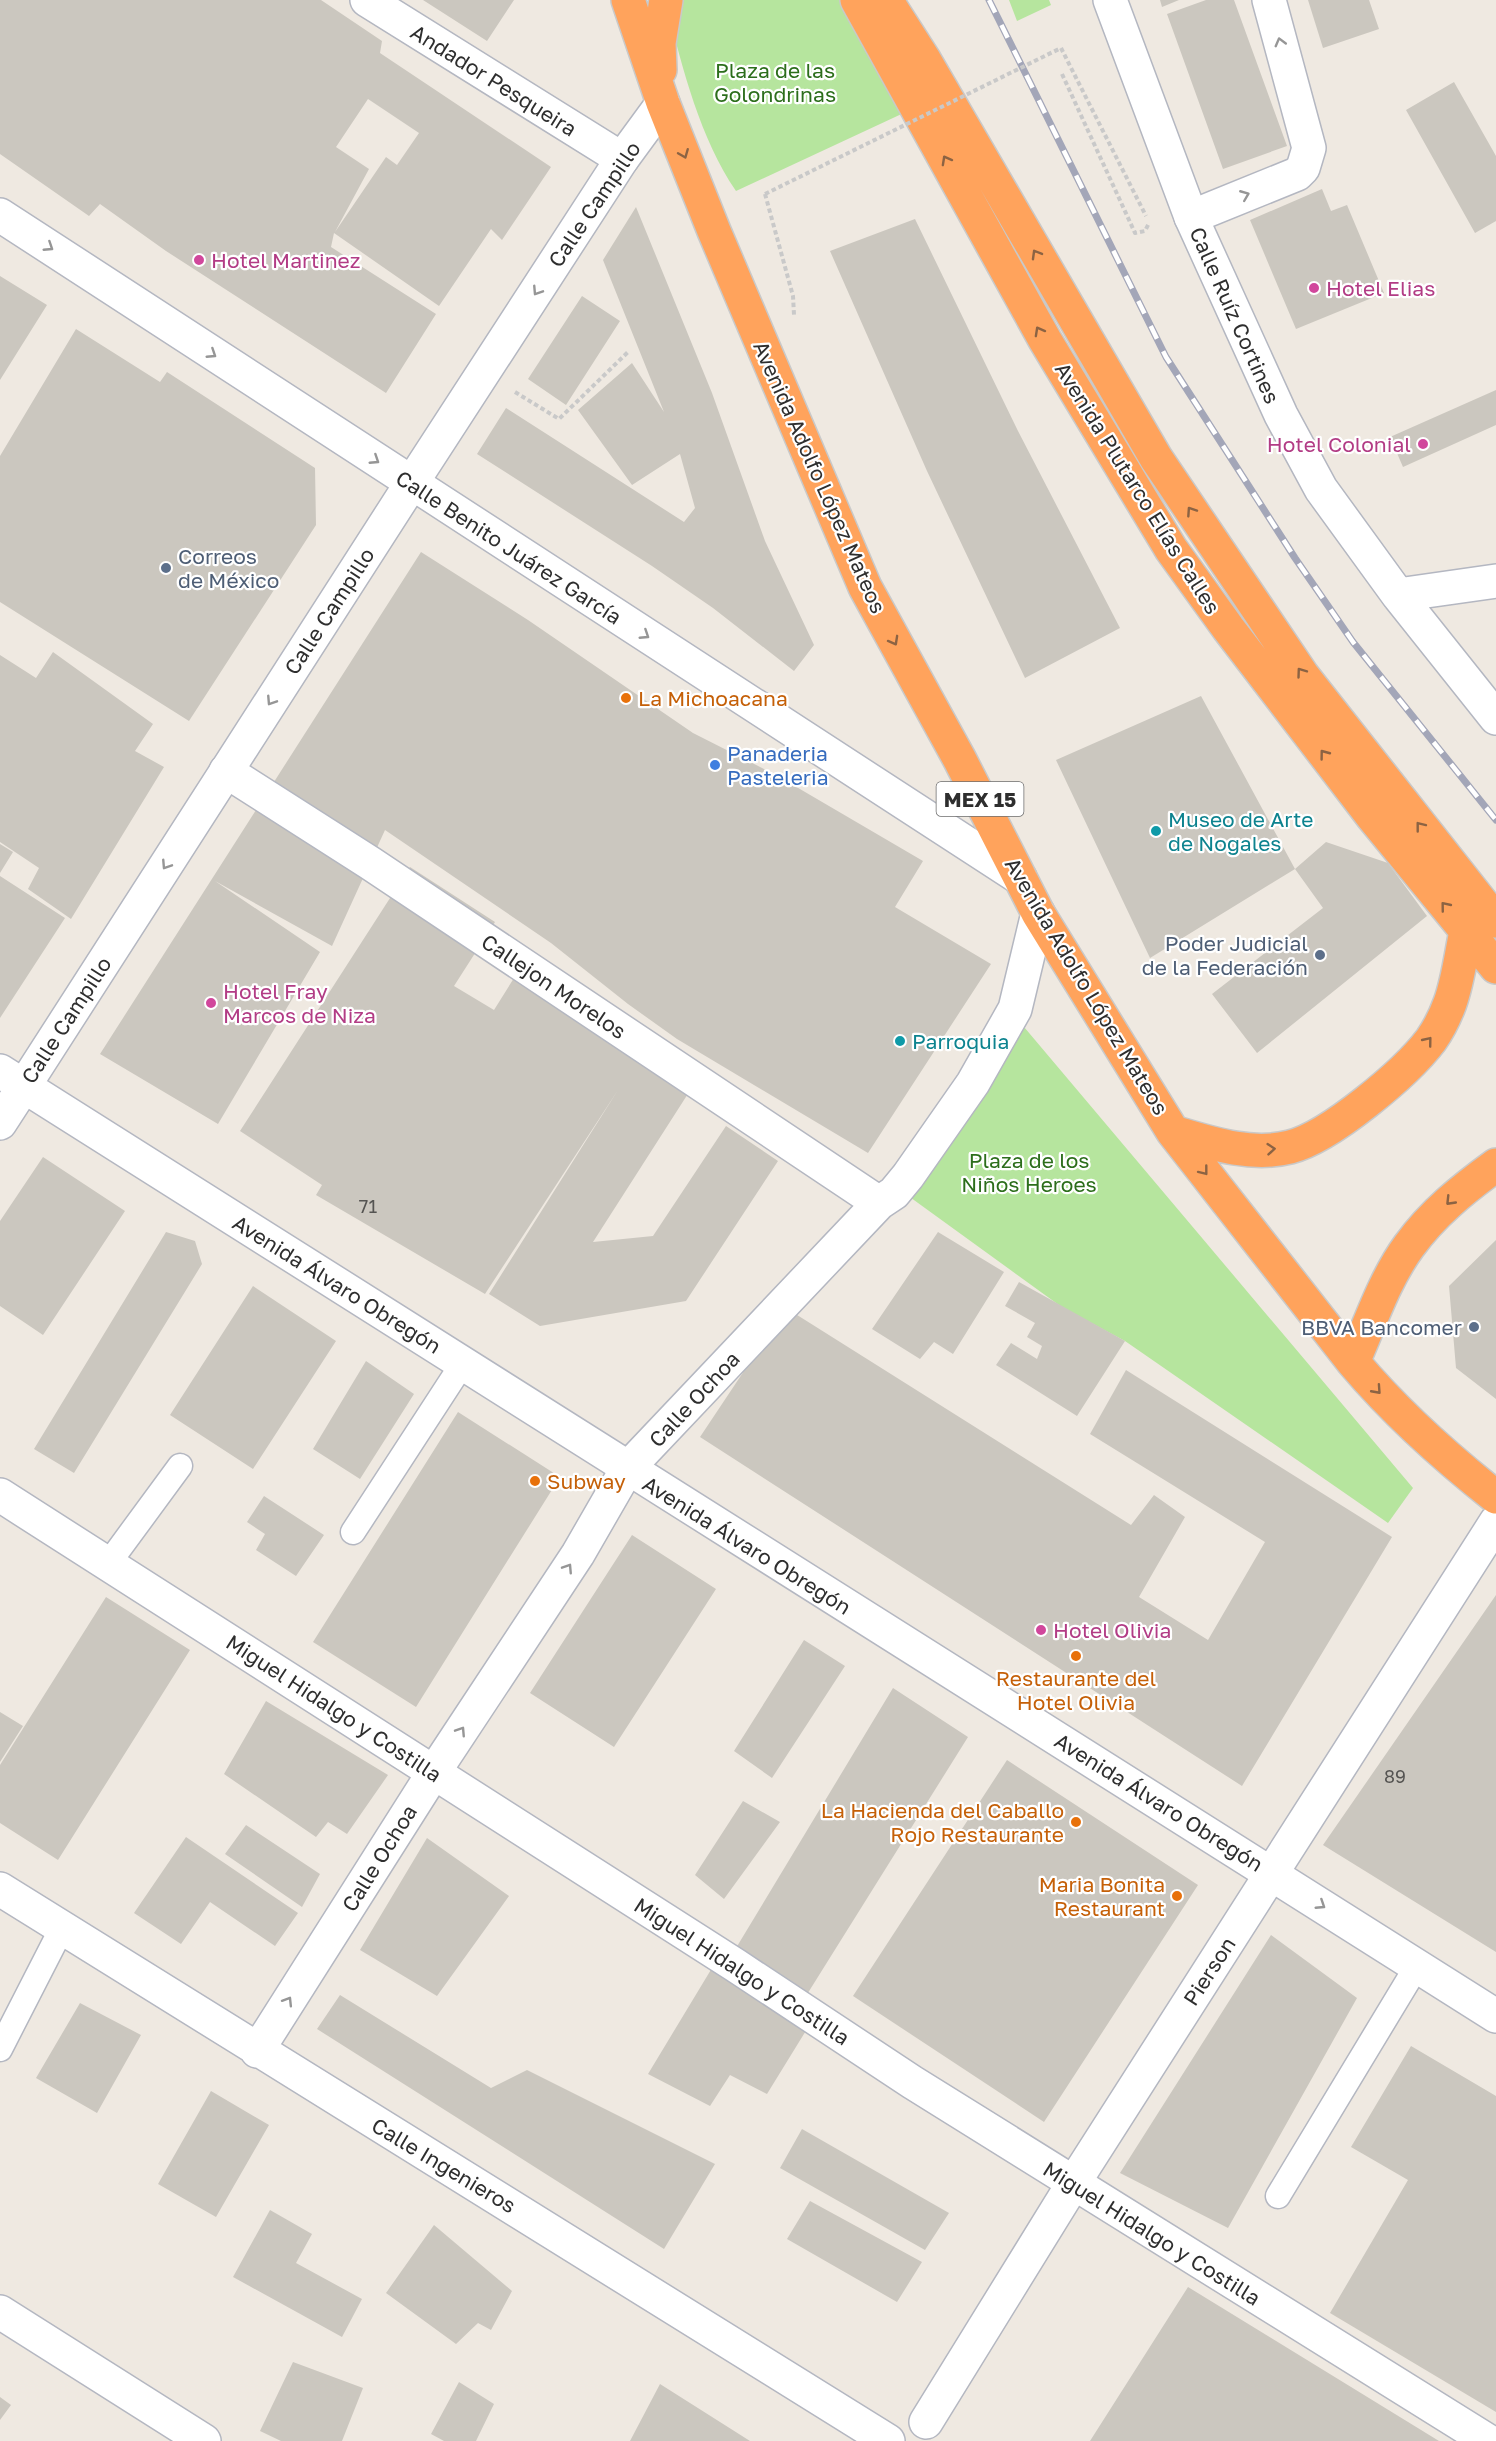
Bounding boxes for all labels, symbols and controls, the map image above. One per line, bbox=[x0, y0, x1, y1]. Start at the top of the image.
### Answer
street label: Andador Pesqueira bbox=[406, 18, 582, 142]
one-way arrow bbox=[1275, 37, 1287, 48]
park label: Plaza de las Golondrinas bbox=[714, 57, 836, 107]
street label: Calle Campillo bbox=[542, 136, 646, 272]
one-way arrow bbox=[676, 148, 689, 159]
one-way arrow bbox=[942, 156, 953, 166]
one-way arrow bbox=[1239, 190, 1250, 202]
street label: Calle Ruíz Cortines bbox=[1184, 223, 1286, 407]
one-way arrow bbox=[42, 240, 53, 251]
place label: Hotel Martinez bbox=[211, 247, 360, 273]
one-way arrow bbox=[1032, 250, 1043, 260]
marker: Hotel Martinez bbox=[192, 253, 206, 267]
place label: Hotel Elias bbox=[1326, 275, 1435, 301]
marker: Hotel Elias bbox=[1307, 281, 1321, 295]
one-way arrow bbox=[533, 284, 544, 295]
one-way arrow bbox=[1035, 327, 1047, 337]
street label: Avenida Adolfo López Mateos bbox=[748, 337, 892, 617]
one-way arrow bbox=[206, 346, 216, 358]
street label: Avenida Plutarco Elías Calles bbox=[1050, 357, 1226, 619]
place label: Hotel Colonial bbox=[1267, 431, 1411, 457]
marker: Hotel Colonial bbox=[1416, 437, 1430, 451]
one-way arrow bbox=[369, 453, 380, 464]
street label: Calle Benito Juárez García bbox=[391, 464, 627, 630]
one-way arrow bbox=[1187, 506, 1198, 517]
place label: Correos de México bbox=[178, 543, 279, 593]
street label: Calle Campillo bbox=[278, 543, 380, 679]
marker: Correos de México bbox=[159, 561, 173, 575]
one-way arrow bbox=[638, 628, 649, 639]
one-way arrow bbox=[887, 635, 898, 645]
one-way arrow bbox=[1297, 667, 1308, 678]
place label: La Michoacana bbox=[638, 685, 788, 711]
marker: La Michoacana bbox=[619, 691, 633, 705]
one-way arrow bbox=[267, 695, 279, 705]
place label: Panaderia Pasteleria bbox=[727, 740, 829, 790]
one-way arrow bbox=[1320, 749, 1331, 760]
marker: Panaderia Pasteleria bbox=[708, 758, 722, 772]
road number: MEX 15 bbox=[936, 782, 1024, 816]
place label: Museo de Arte de Nogales bbox=[1168, 806, 1314, 856]
one-way arrow bbox=[1416, 822, 1427, 833]
marker: Museo de Arte de Nogales bbox=[1149, 824, 1163, 838]
street label: Avenida Adolfo López Mateos bbox=[1000, 853, 1174, 1119]
one-way arrow bbox=[161, 859, 173, 869]
one-way arrow bbox=[1442, 902, 1453, 913]
street label: Callejon Morelos bbox=[477, 928, 631, 1044]
place label: Poder Judicial de la Federación bbox=[1142, 930, 1308, 980]
marker: Poder Judicial de la Federación bbox=[1313, 948, 1327, 962]
street label: Calle Campillo bbox=[15, 952, 117, 1088]
place label: Hotel Fray Marcos de Niza bbox=[223, 978, 376, 1028]
marker: Hotel Fray Marcos de Niza bbox=[204, 996, 218, 1010]
place label: Parroquia bbox=[912, 1028, 1009, 1054]
marker: Parroquia bbox=[893, 1034, 907, 1048]
one-way arrow bbox=[1421, 1037, 1432, 1048]
one-way arrow bbox=[1267, 1143, 1276, 1156]
park label: Plaza de los Niños Heroes bbox=[961, 1147, 1097, 1197]
one-way arrow bbox=[1197, 1164, 1208, 1175]
one-way arrow bbox=[1446, 1194, 1457, 1205]
house number: 71 bbox=[359, 1195, 377, 1217]
street label: Avenida Álvaro Obregón bbox=[228, 1209, 446, 1359]
place label: BBVA Bancomer bbox=[1301, 1314, 1462, 1340]
marker: BBVA Bancomer bbox=[1467, 1320, 1481, 1334]
street label: Calle Ochoa bbox=[643, 1346, 745, 1452]
one-way arrow bbox=[1370, 1383, 1381, 1394]
place label: Subway bbox=[547, 1468, 626, 1494]
street label: Avenida Álvaro Obregón bbox=[638, 1470, 856, 1620]
marker: Subway bbox=[528, 1474, 542, 1488]
one-way arrow bbox=[561, 1564, 572, 1575]
place label: Hotel Olivia bbox=[1053, 1617, 1171, 1643]
marker: Hotel Olivia bbox=[1034, 1623, 1048, 1637]
street label: Miguel Hidalgo y Costilla bbox=[221, 1629, 447, 1787]
marker: Restaurante del Hotel Olivia bbox=[1069, 1649, 1083, 1663]
place label: Restaurante del Hotel Olivia bbox=[996, 1665, 1156, 1715]
one-way arrow bbox=[454, 1727, 465, 1738]
street label: Avenida Álvaro Obregón bbox=[1050, 1727, 1268, 1877]
house number: 89 bbox=[1384, 1765, 1406, 1787]
place label: La Hacienda del Caballo Rojo Restaurante bbox=[821, 1797, 1064, 1847]
street label: Calle Ochoa bbox=[336, 1800, 422, 1916]
marker: La Hacienda del Caballo Rojo Restaurante bbox=[1069, 1815, 1083, 1829]
place label: Maria Bonita Restaurant bbox=[1039, 1871, 1165, 1921]
marker: Maria Bonita Restaurant bbox=[1170, 1889, 1184, 1903]
street label: Miguel Hidalgo y Costilla bbox=[629, 1892, 855, 2050]
one-way arrow bbox=[1315, 1897, 1326, 1908]
street label: Pierson bbox=[1177, 1932, 1241, 2010]
one-way arrow bbox=[281, 1997, 292, 2008]
street label: Calle Ingenieros bbox=[367, 2112, 521, 2218]
street label: Miguel Hidalgo y Costilla bbox=[1038, 2155, 1266, 2311]

